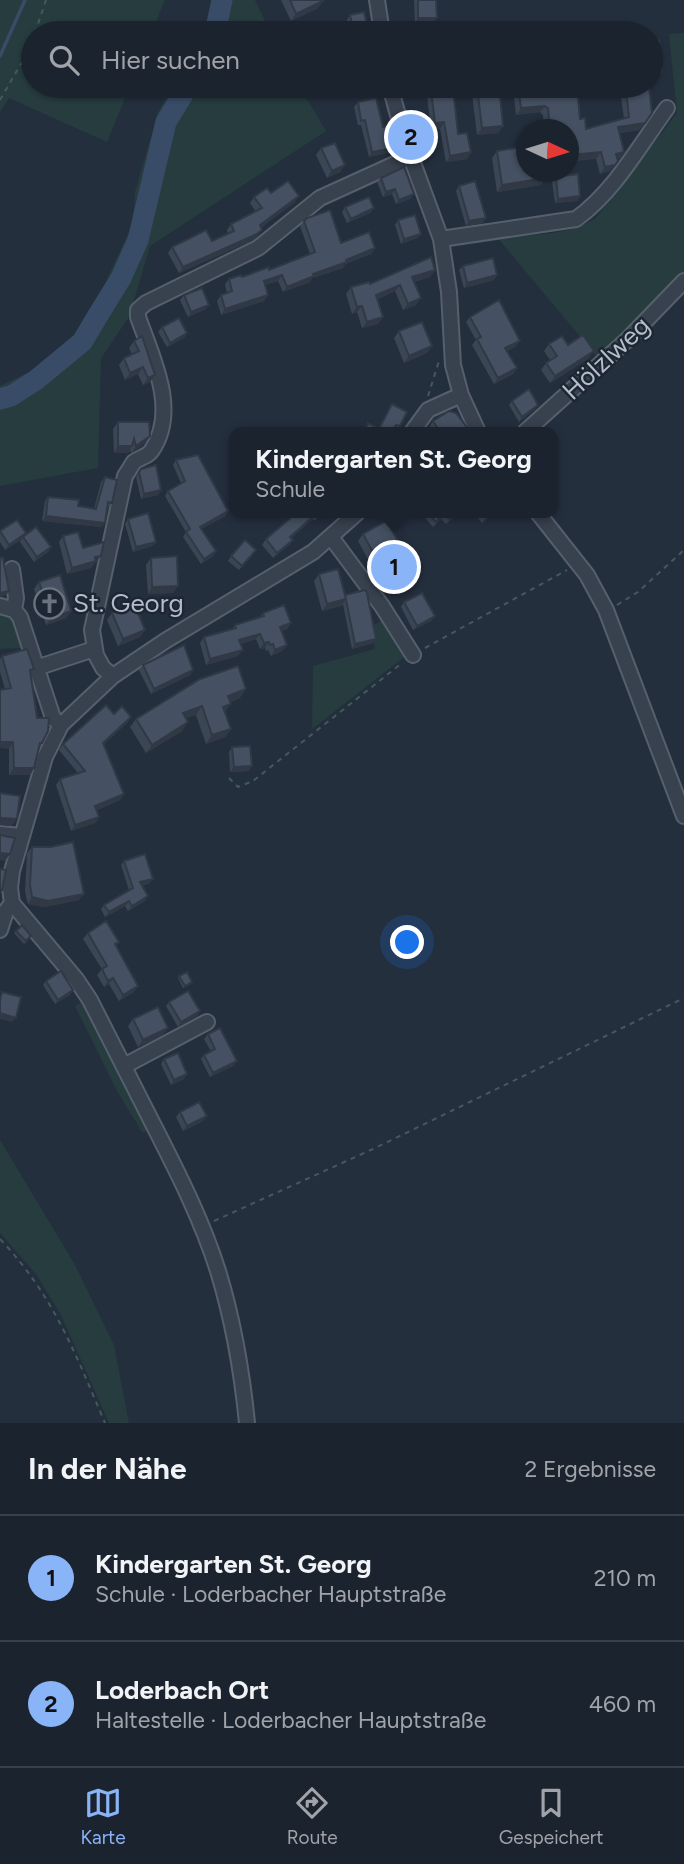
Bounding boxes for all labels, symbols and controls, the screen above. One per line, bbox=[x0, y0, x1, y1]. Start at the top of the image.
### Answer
search box bbox=[21, 21, 663, 98]
icon: search bbox=[45, 41, 83, 79]
text: Hier suchen bbox=[101, 44, 240, 76]
pin: 2 bbox=[388, 111, 434, 163]
north arrow bbox=[516, 119, 579, 182]
street label: Hölzlweg bbox=[555, 309, 657, 407]
popup bbox=[229, 427, 558, 518]
text: Kindergarten St. Georg bbox=[255, 443, 532, 475]
text: Schule bbox=[255, 475, 325, 503]
pin: 1 bbox=[371, 541, 417, 593]
church icon: St. Georg bbox=[33, 586, 67, 620]
place label: St. Georg bbox=[73, 587, 184, 619]
your location bbox=[390, 925, 424, 959]
text: In der Nähe bbox=[28, 1450, 187, 1487]
text: 2 Ergebnisse bbox=[524, 1455, 656, 1483]
text: Kindergarten St. Georg bbox=[95, 1548, 372, 1580]
text: 1 bbox=[46, 1564, 56, 1592]
text: 210 m bbox=[594, 1564, 656, 1592]
text: Schule · Loderbacher Hauptstraße bbox=[95, 1580, 446, 1608]
text: Loderbach Ort bbox=[95, 1674, 269, 1706]
text: 2 bbox=[44, 1690, 58, 1718]
text: 460 m bbox=[589, 1690, 656, 1718]
text: Haltestelle · Loderbacher Hauptstraße bbox=[95, 1706, 486, 1734]
tab: Karte bbox=[81, 1784, 126, 1849]
tab: Route bbox=[287, 1784, 338, 1849]
tab: Gespeichert bbox=[499, 1784, 603, 1849]

